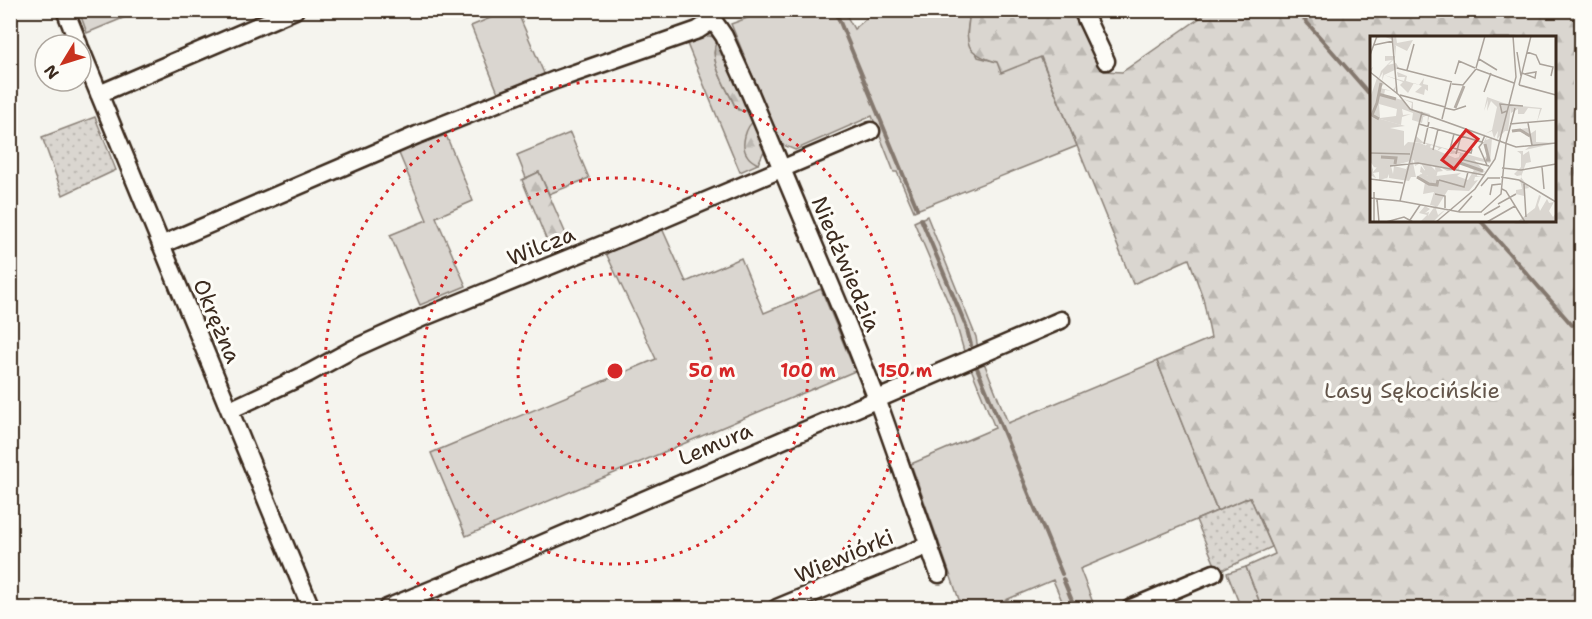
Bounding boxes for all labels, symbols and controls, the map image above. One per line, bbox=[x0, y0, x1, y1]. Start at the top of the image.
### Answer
north arrow bbox=[33, 33, 93, 93]
inset map bbox=[1370, 36, 1556, 222]
text: N bbox=[39, 60, 64, 83]
street label: Niedźwiedzia bbox=[804, 192, 888, 336]
street label: Wilcza bbox=[503, 219, 580, 273]
street label: Okrężna bbox=[186, 274, 248, 368]
text: 50 m bbox=[689, 359, 736, 383]
text: 100 m bbox=[780, 359, 836, 383]
text: 150 m bbox=[878, 359, 933, 383]
centre of rings bbox=[605, 361, 625, 381]
park label: Lasy Sękocińskie bbox=[1324, 376, 1500, 405]
street label: Lemura bbox=[674, 415, 757, 473]
street label: Wiewiórki bbox=[790, 522, 898, 590]

